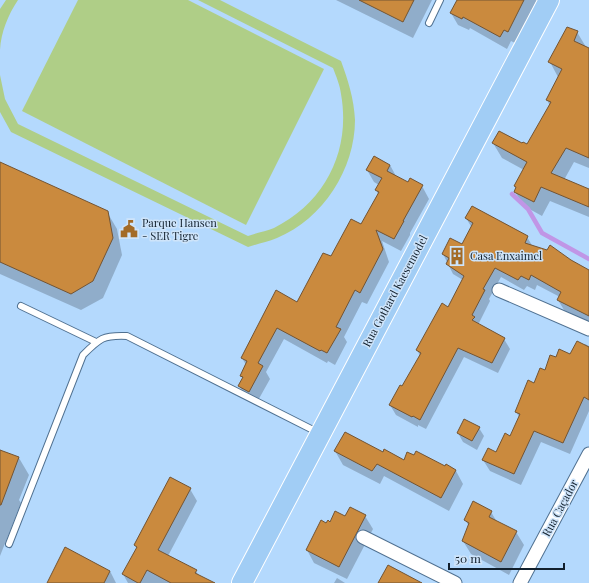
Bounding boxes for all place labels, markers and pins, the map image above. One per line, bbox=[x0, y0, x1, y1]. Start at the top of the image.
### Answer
place label: Parque Hansen - SER Tigre bbox=[142, 215, 217, 243]
public building icon: Parque Hansen - SER Tigre bbox=[119, 219, 139, 239]
building icon: Casa Enxaimel bbox=[447, 246, 467, 266]
place label: Casa Enxaimel bbox=[470, 248, 542, 263]

